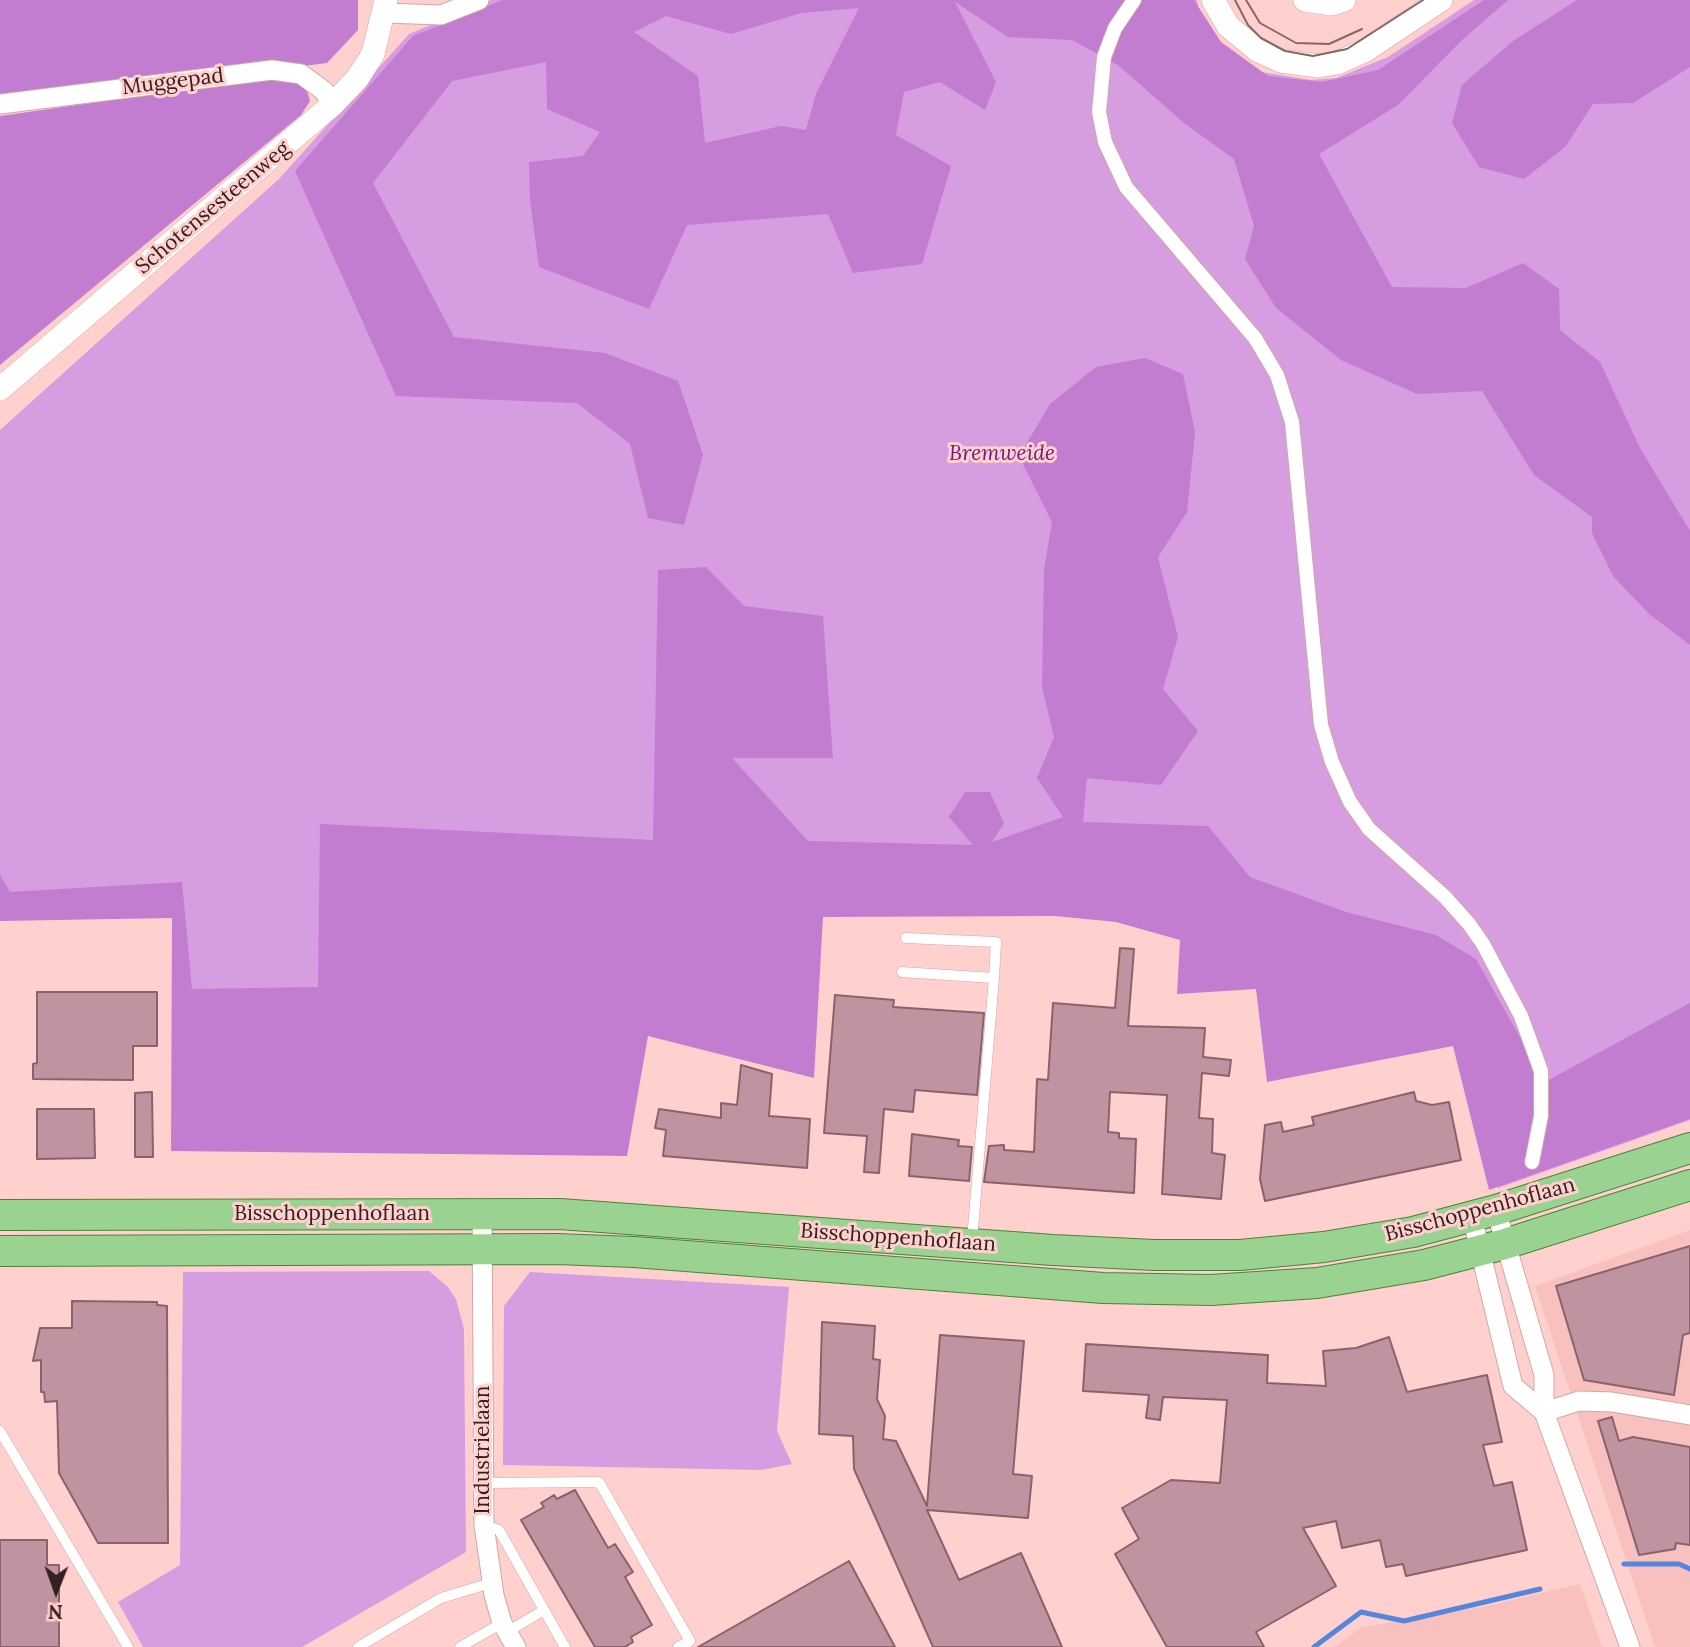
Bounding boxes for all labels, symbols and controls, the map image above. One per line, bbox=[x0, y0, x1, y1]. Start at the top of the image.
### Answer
street label: Muggepad bbox=[121, 63, 225, 101]
street label: Schotensesteenweg bbox=[131, 136, 295, 280]
park label: Bremweide bbox=[949, 441, 1055, 467]
street label: Bisschoppenhoflaan bbox=[1382, 1172, 1578, 1248]
street label: Bisschoppenhoflaan bbox=[234, 1201, 430, 1227]
street label: Bisschoppenhoflaan bbox=[799, 1219, 997, 1257]
street label: Industrielaan bbox=[470, 1385, 496, 1515]
north arrow bbox=[21, 1556, 91, 1626]
text: N bbox=[48, 1600, 63, 1624]

